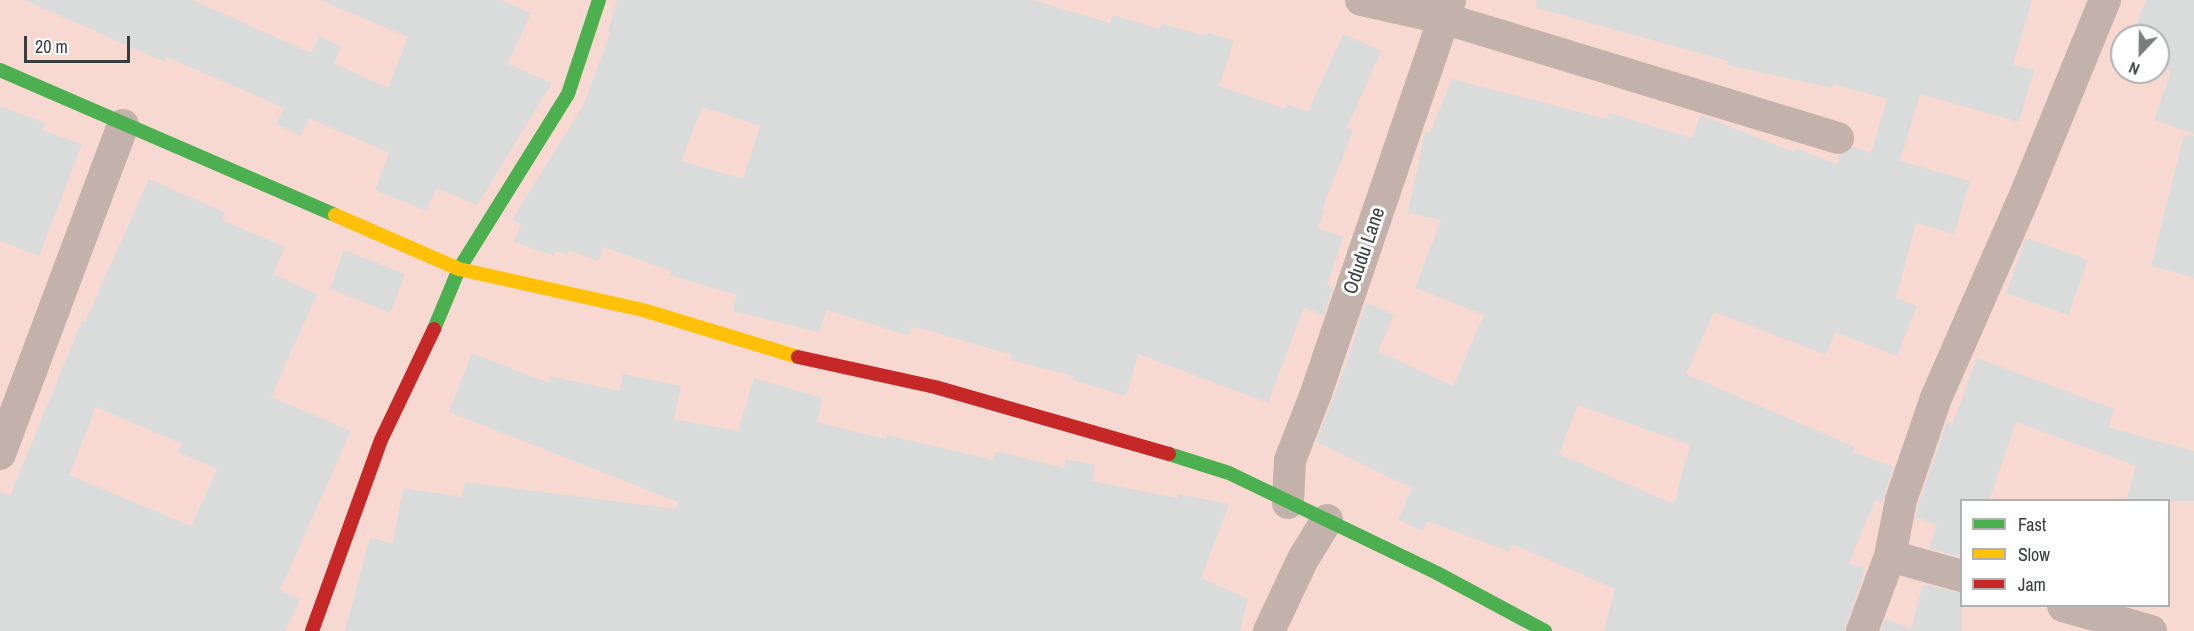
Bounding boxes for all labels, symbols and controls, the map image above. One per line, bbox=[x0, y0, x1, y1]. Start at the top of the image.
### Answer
scale bar bbox=[27, 24, 134, 62]
north arrow bbox=[2110, 24, 2170, 84]
text: 20 m bbox=[35, 34, 68, 59]
text: N bbox=[2125, 57, 2143, 81]
street label: Odudu Lane bbox=[1339, 204, 1391, 298]
legend bbox=[1960, 499, 2170, 607]
text: Fast bbox=[2018, 512, 2046, 537]
text: Slow bbox=[2018, 542, 2050, 567]
text: Jam bbox=[2018, 572, 2046, 597]

